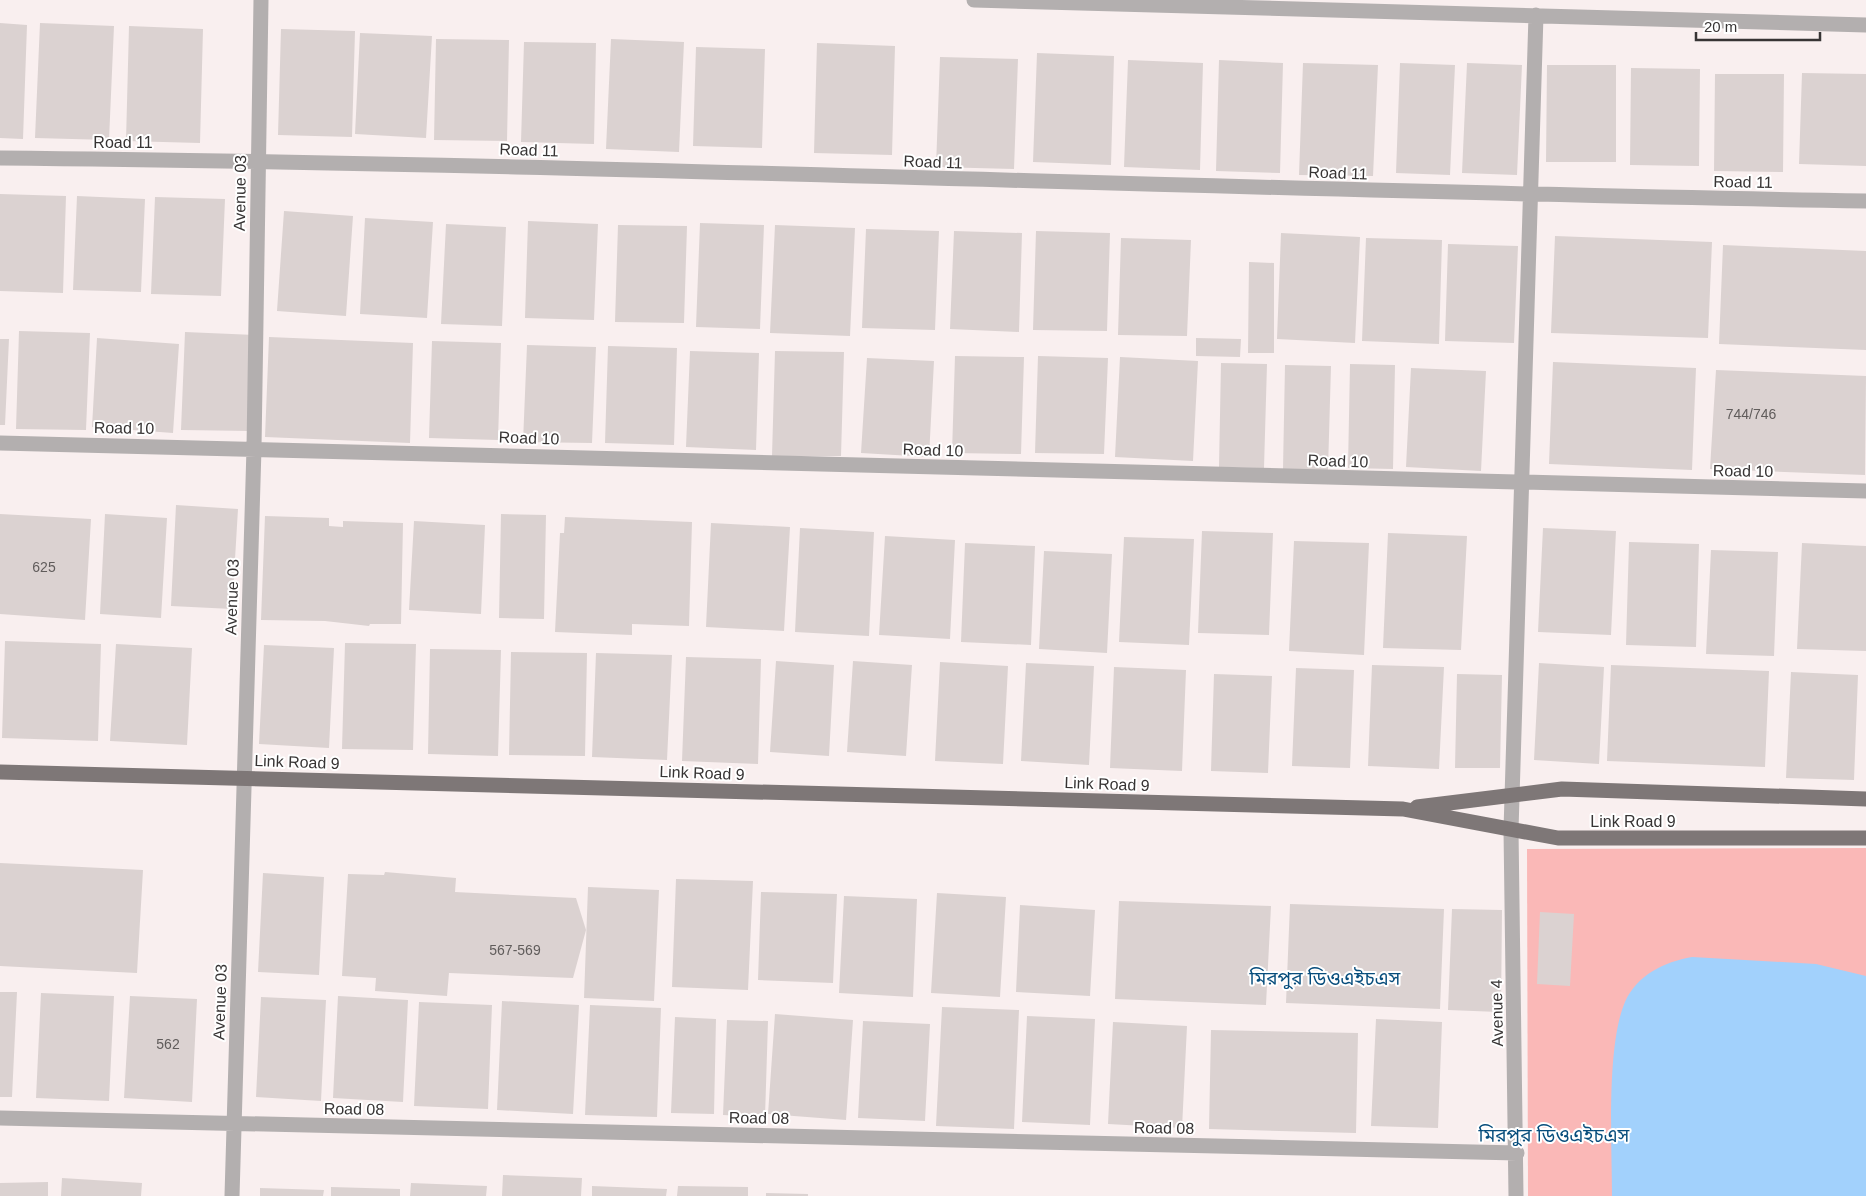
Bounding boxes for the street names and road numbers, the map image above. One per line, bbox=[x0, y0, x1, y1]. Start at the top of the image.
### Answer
street label: Road 11 bbox=[93, 134, 153, 151]
street label: Road 11 bbox=[499, 140, 559, 160]
street label: Road 11 bbox=[903, 152, 963, 172]
street label: Avenue 03 bbox=[231, 155, 249, 231]
street label: Road 11 bbox=[1308, 163, 1368, 183]
street label: Road 11 bbox=[1713, 173, 1773, 191]
street label: Road 10 bbox=[94, 419, 154, 437]
street label: Road 10 bbox=[498, 428, 560, 448]
street label: Road 10 bbox=[902, 440, 964, 460]
street label: Road 10 bbox=[1307, 451, 1369, 471]
street label: Road 10 bbox=[1713, 462, 1773, 480]
street label: Avenue 03 bbox=[222, 559, 242, 635]
street label: Link Road 9 bbox=[254, 752, 340, 772]
street label: Link Road 9 bbox=[659, 763, 745, 783]
street label: Link Road 9 bbox=[1064, 774, 1150, 794]
street label: Link Road 9 bbox=[1590, 813, 1676, 830]
street label: Avenue 03 bbox=[210, 964, 230, 1040]
street label: Avenue 4 bbox=[1488, 979, 1506, 1047]
street label: Road 08 bbox=[324, 1100, 384, 1118]
street label: Road 08 bbox=[729, 1109, 789, 1127]
street label: Road 08 bbox=[1134, 1119, 1194, 1137]

